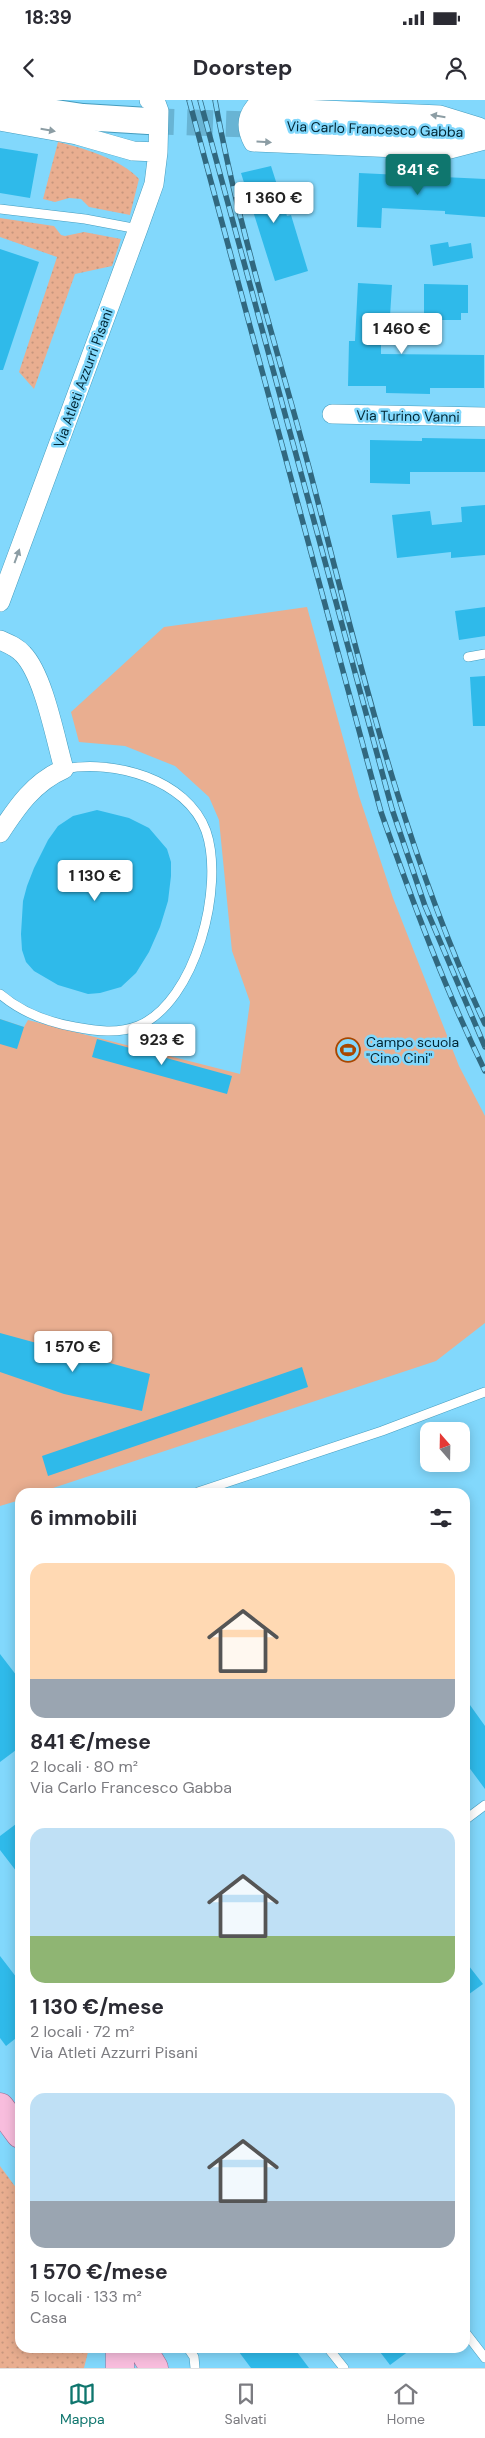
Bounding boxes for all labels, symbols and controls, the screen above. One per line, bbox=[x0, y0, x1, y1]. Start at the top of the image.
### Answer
text: 18:39 bbox=[25, 5, 72, 30]
text: Doorstep bbox=[193, 53, 292, 82]
icon: back bbox=[15, 54, 43, 82]
icon: person bbox=[442, 54, 470, 82]
one-way arrow bbox=[430, 111, 446, 119]
street label: Via Carlo Francesco Gabba bbox=[286, 117, 464, 141]
one-way arrow bbox=[40, 126, 56, 134]
one-way arrow bbox=[256, 139, 272, 147]
pin: 841 € bbox=[383, 154, 453, 196]
text: 841 € bbox=[397, 159, 439, 180]
pin: 1 360 € bbox=[228, 182, 320, 224]
text: 1 360 € bbox=[245, 187, 303, 208]
street label: Via Atleti Azzurri Pisani bbox=[49, 306, 117, 450]
pin: 1 460 € bbox=[356, 312, 448, 355]
text: 1 460 € bbox=[373, 318, 431, 339]
street label: Via Turino Vanni bbox=[356, 406, 460, 426]
one-way arrow bbox=[13, 548, 21, 563]
pin: 1 130 € bbox=[49, 860, 141, 902]
text: 1 130 € bbox=[69, 865, 121, 886]
pin: 923 € bbox=[127, 1024, 197, 1066]
text: 923 € bbox=[139, 1029, 185, 1050]
place label: Campo scuola "Cino Cini" bbox=[366, 1033, 459, 1067]
sports icon: Campo scuola "Cino Cini" bbox=[335, 1037, 361, 1063]
pin: 1 570 € bbox=[27, 1330, 119, 1373]
text: 1 570 € bbox=[45, 1336, 101, 1357]
north arrow bbox=[420, 1422, 470, 1472]
map controls bbox=[420, 1422, 470, 1472]
text: 6 immobili bbox=[30, 1504, 137, 1532]
icon: filters bbox=[427, 1504, 455, 1532]
icon: home bbox=[198, 1596, 288, 1686]
text: 841 €/mese bbox=[30, 1728, 151, 1756]
text: 2 locali · 80 m² bbox=[30, 1756, 138, 1777]
text: Via Carlo Francesco Gabba bbox=[30, 1777, 232, 1798]
icon: home bbox=[198, 1861, 288, 1951]
text: 1 130 €/mese bbox=[30, 1993, 164, 2021]
text: 2 locali · 72 m² bbox=[30, 2021, 135, 2042]
text: Via Atleti Azzurri Pisani bbox=[30, 2042, 198, 2063]
icon: home bbox=[198, 2126, 288, 2216]
text: 1 570 €/mese bbox=[30, 2258, 168, 2286]
text: 5 locali · 133 m² bbox=[30, 2286, 142, 2307]
text: Casa bbox=[30, 2307, 67, 2328]
tab: Mappa bbox=[60, 2380, 105, 2428]
tab: Salvati bbox=[225, 2380, 267, 2428]
tab: Home bbox=[387, 2380, 425, 2428]

